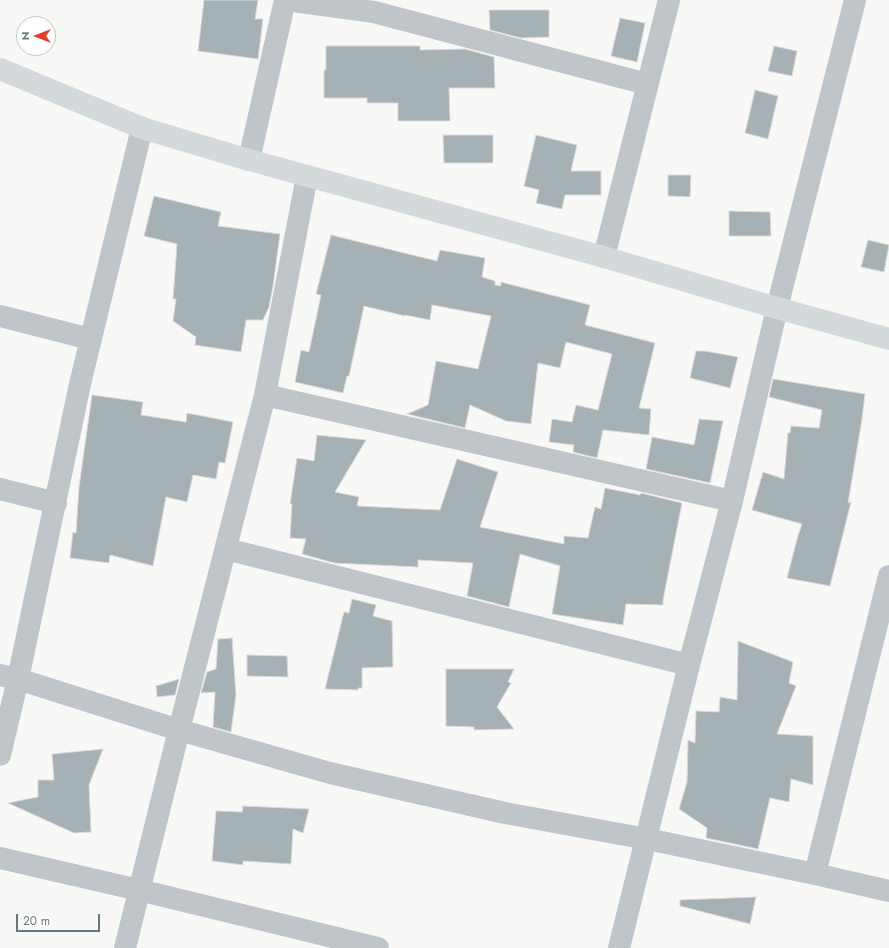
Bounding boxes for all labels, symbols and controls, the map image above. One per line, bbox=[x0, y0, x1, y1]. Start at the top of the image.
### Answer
north arrow bbox=[16, 16, 56, 56]
text: N bbox=[17, 32, 33, 40]
scale bar bbox=[18, 906, 102, 932]
text: 20 m bbox=[23, 912, 50, 930]

